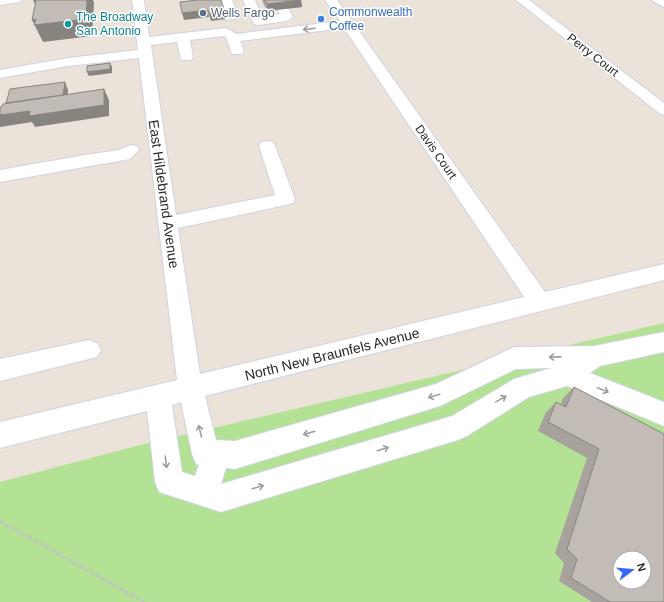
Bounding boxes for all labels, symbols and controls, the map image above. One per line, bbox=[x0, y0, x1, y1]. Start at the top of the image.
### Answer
place label: Commonwealth Coffee bbox=[329, 5, 412, 33]
place label: Wells Fargo bbox=[211, 6, 275, 20]
marker: Wells Fargo bbox=[198, 8, 208, 18]
place label: The Broadway San Antonio bbox=[76, 10, 153, 38]
marker: Commonwealth Coffee bbox=[316, 14, 326, 24]
marker: The Broadway San Antonio bbox=[63, 19, 73, 29]
one-way arrow bbox=[303, 25, 316, 33]
street label: Perry Court bbox=[565, 31, 622, 80]
street label: East Hildebrand Avenue bbox=[146, 119, 182, 270]
street label: Davis Court bbox=[412, 122, 460, 182]
street label: North New Braunfels Avenue bbox=[243, 324, 421, 383]
one-way arrow bbox=[549, 353, 562, 361]
one-way arrow bbox=[596, 387, 608, 395]
one-way arrow bbox=[428, 393, 441, 400]
one-way arrow bbox=[495, 395, 507, 402]
one-way arrow bbox=[196, 425, 204, 438]
one-way arrow bbox=[303, 430, 316, 437]
one-way arrow bbox=[376, 445, 389, 452]
one-way arrow bbox=[162, 455, 170, 468]
one-way arrow bbox=[252, 483, 265, 490]
north arrow bbox=[612, 550, 652, 590]
text: N bbox=[635, 562, 648, 573]

